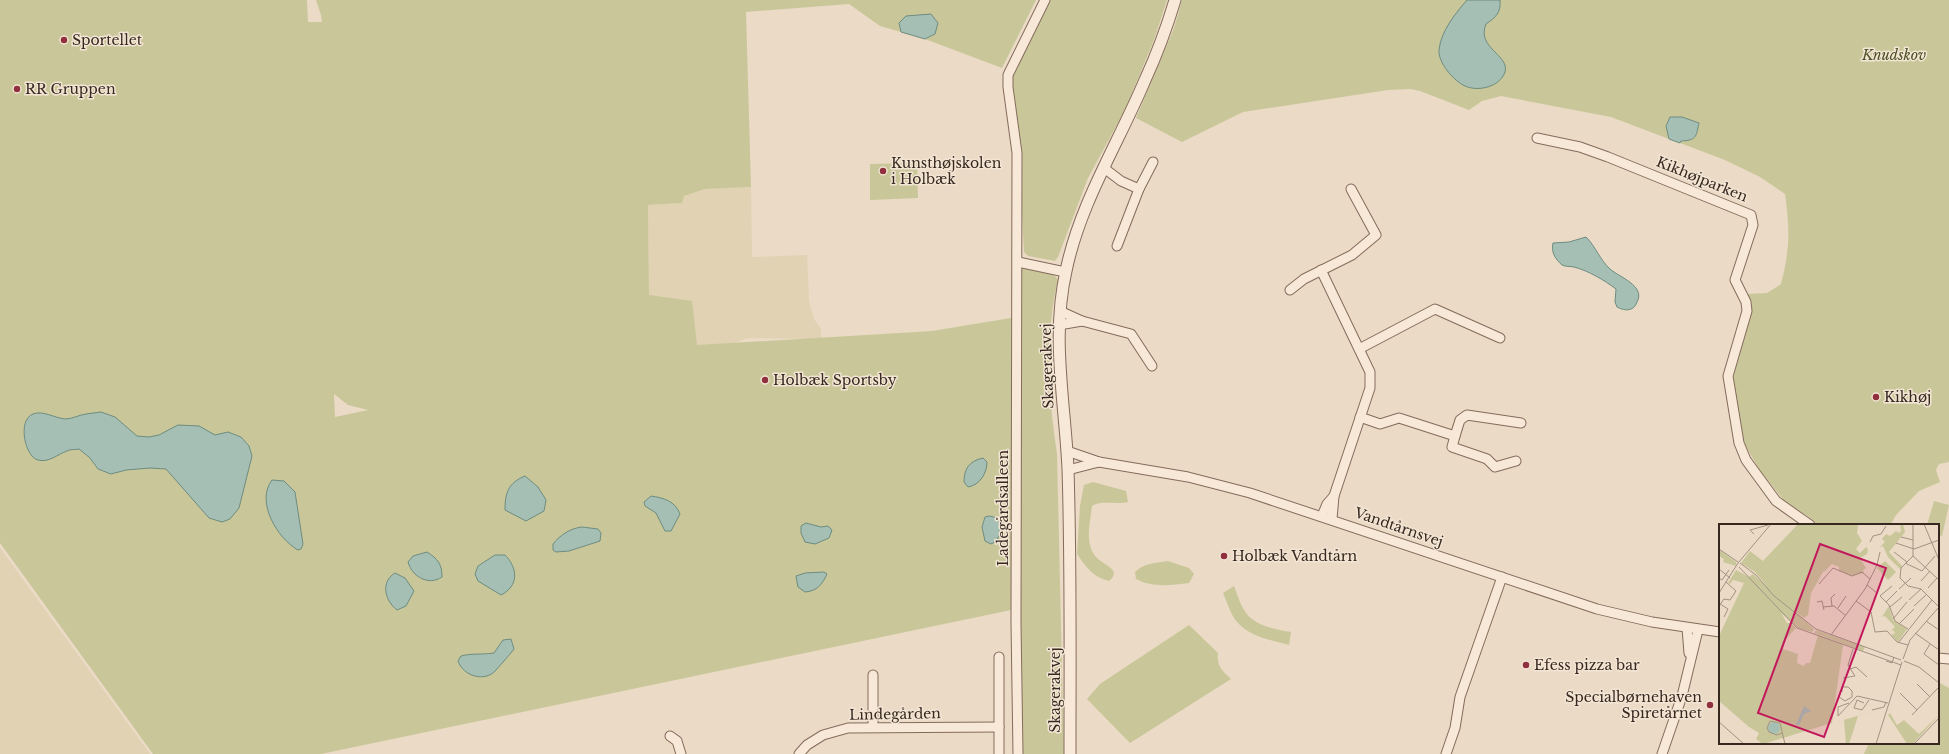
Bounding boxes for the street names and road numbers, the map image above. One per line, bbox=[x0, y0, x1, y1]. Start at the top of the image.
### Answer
street label: Kikhøjparken bbox=[1654, 152, 1751, 206]
street label: Skagerakvej bbox=[1037, 323, 1057, 409]
street label: Ladegårdsalleen bbox=[994, 449, 1012, 566]
street label: Vandtårnsvej bbox=[1351, 503, 1446, 551]
street label: Skagerakvej bbox=[1046, 647, 1064, 733]
street label: Lindegården bbox=[849, 704, 941, 724]

